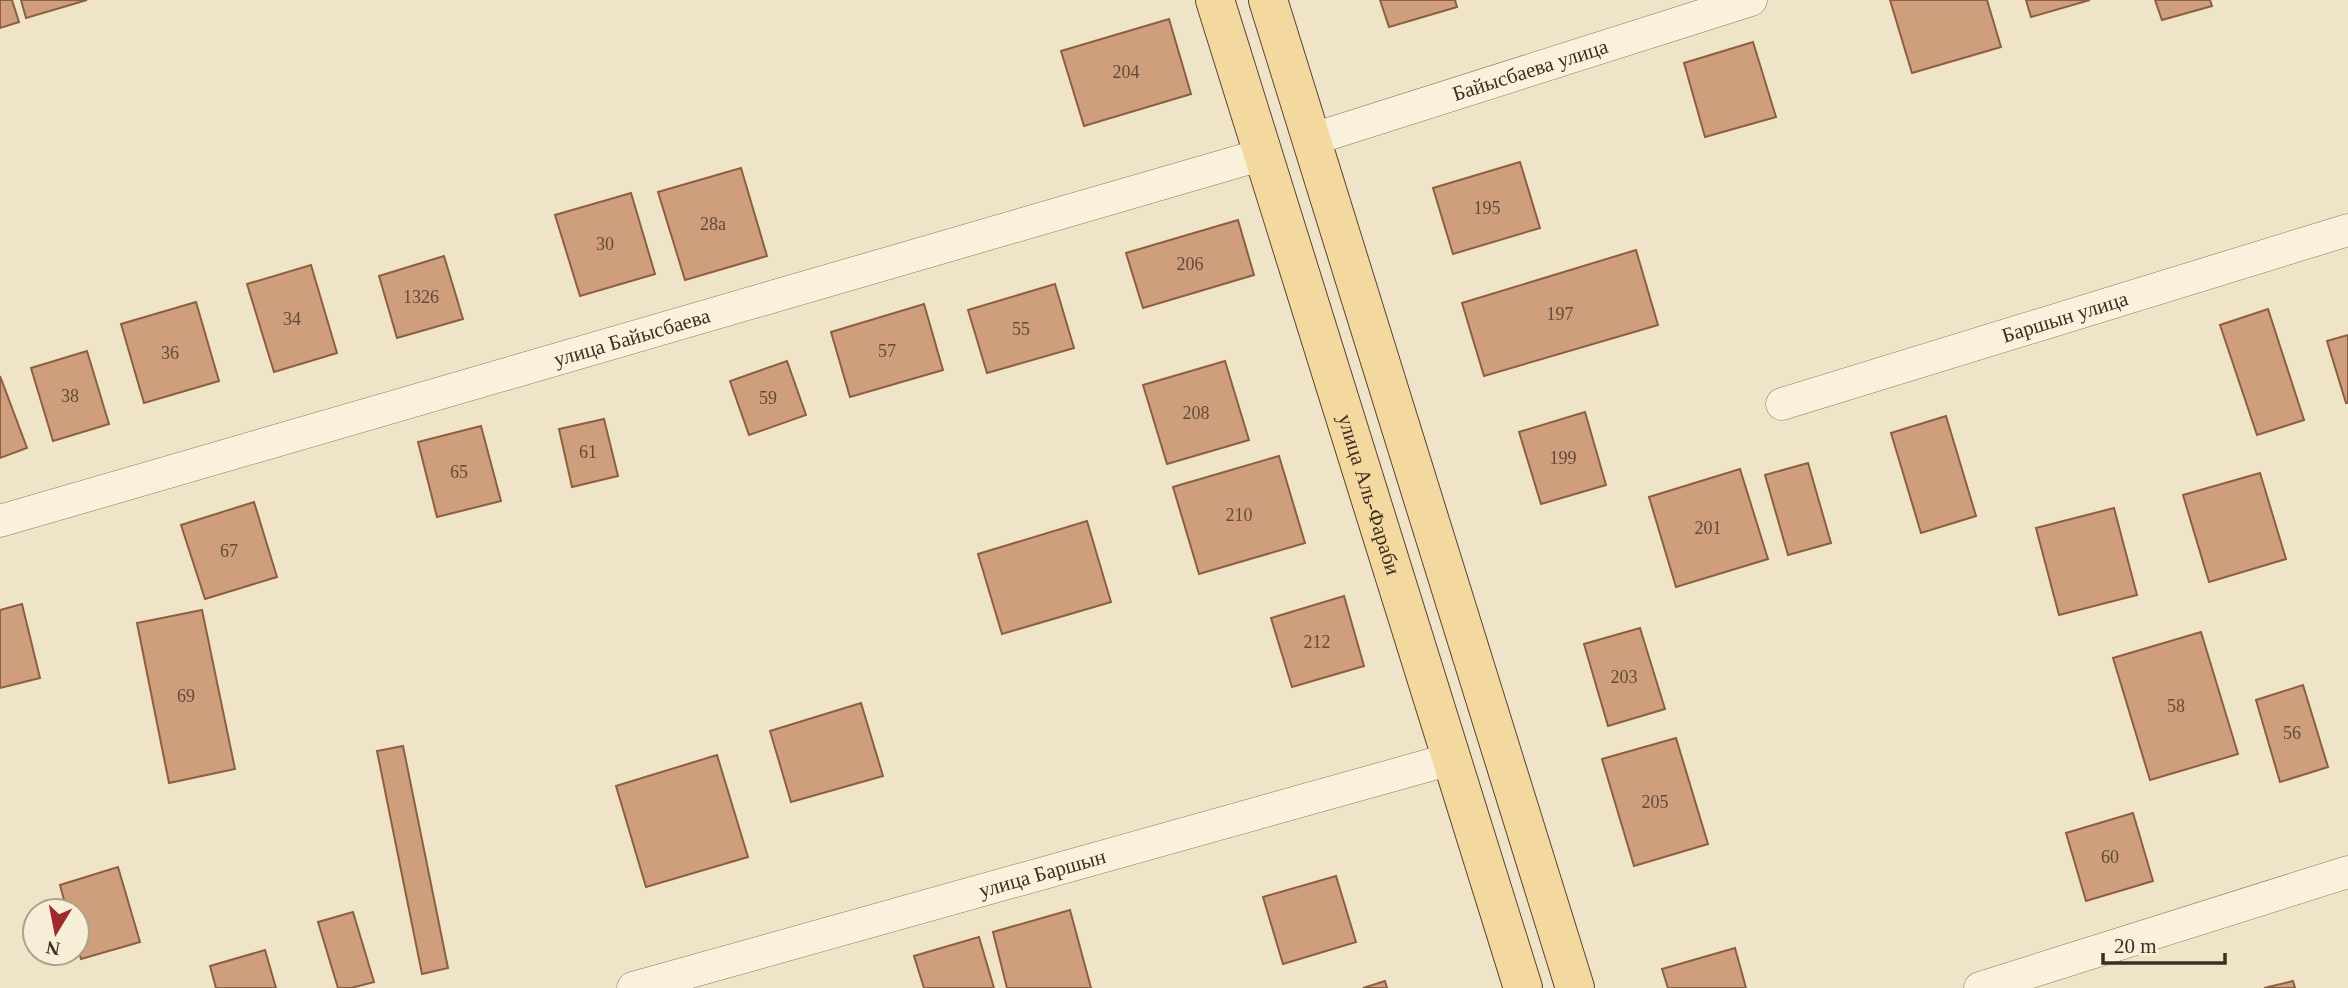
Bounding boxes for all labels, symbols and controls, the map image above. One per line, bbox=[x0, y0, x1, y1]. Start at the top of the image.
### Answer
street label: Байысбаева улица bbox=[1449, 34, 1612, 106]
house number: 204 bbox=[1113, 62, 1140, 82]
house number: 195 bbox=[1474, 198, 1501, 218]
house number: 28а bbox=[700, 214, 726, 234]
house number: 30 bbox=[596, 234, 614, 254]
house number: 206 bbox=[1177, 254, 1204, 274]
street label: Баршын улица bbox=[1999, 286, 2131, 348]
house number: 1326 bbox=[403, 287, 439, 307]
street label: улица Байысбаева bbox=[551, 303, 714, 372]
house number: 197 bbox=[1547, 304, 1574, 324]
house number: 34 bbox=[283, 309, 301, 329]
house number: 55 bbox=[1012, 319, 1030, 339]
house number: 57 bbox=[878, 341, 896, 361]
house number: 36 bbox=[161, 343, 179, 363]
house number: 38 bbox=[61, 386, 79, 406]
house number: 59 bbox=[759, 388, 777, 408]
house number: 208 bbox=[1183, 403, 1210, 423]
street label: улица Аль-Фараби bbox=[1333, 411, 1405, 578]
house number: 61 bbox=[579, 442, 597, 462]
house number: 199 bbox=[1550, 448, 1577, 468]
house number: 65 bbox=[450, 462, 468, 482]
house number: 210 bbox=[1226, 505, 1253, 525]
house number: 201 bbox=[1695, 518, 1722, 538]
house number: 67 bbox=[220, 541, 238, 561]
house number: 212 bbox=[1304, 632, 1331, 652]
house number: 203 bbox=[1611, 667, 1638, 687]
house number: 69 bbox=[177, 686, 195, 706]
house number: 58 bbox=[2167, 696, 2185, 716]
house number: 56 bbox=[2283, 723, 2301, 743]
house number: 205 bbox=[1642, 792, 1669, 812]
street label: улица Баршын bbox=[976, 844, 1108, 903]
house number: 60 bbox=[2101, 847, 2119, 867]
north arrow bbox=[21, 897, 91, 967]
scale bar bbox=[2103, 922, 2226, 966]
text: 20 m bbox=[2114, 934, 2157, 958]
text: N bbox=[44, 937, 62, 960]

